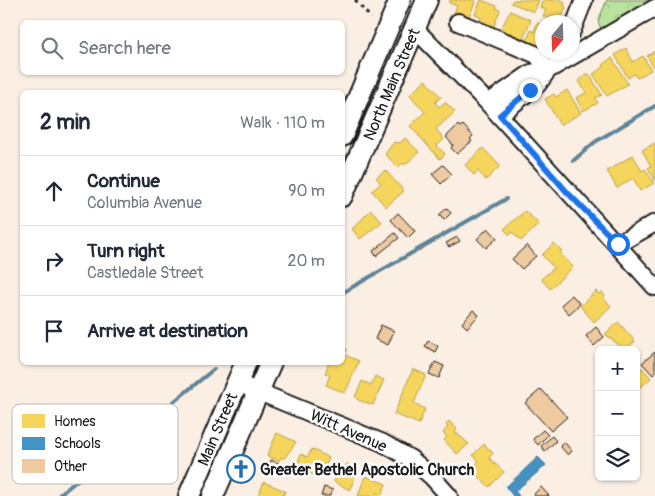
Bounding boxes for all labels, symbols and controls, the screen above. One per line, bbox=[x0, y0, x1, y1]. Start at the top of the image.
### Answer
north arrow bbox=[535, 15, 580, 60]
search box bbox=[20, 20, 345, 75]
street label: North Main Street bbox=[359, 25, 425, 144]
icon: search bbox=[38, 34, 66, 62]
text: Search here bbox=[78, 36, 171, 60]
route end bbox=[519, 79, 542, 102]
text: 2 min bbox=[40, 109, 90, 136]
text: Walk · 110 m bbox=[240, 113, 325, 133]
text: Continue bbox=[87, 169, 160, 193]
icon: ahead bbox=[40, 177, 68, 205]
text: 90 m bbox=[288, 181, 325, 201]
text: Columbia Avenue bbox=[87, 193, 202, 213]
route start bbox=[607, 233, 630, 256]
text: Turn right bbox=[87, 239, 165, 263]
icon: right bbox=[40, 247, 68, 275]
text: 20 m bbox=[287, 251, 325, 271]
text: Castledale Street bbox=[87, 263, 203, 283]
icon: arrive bbox=[40, 317, 68, 345]
text: Arrive at destination bbox=[87, 319, 248, 343]
map controls bbox=[595, 346, 640, 481]
button: + bbox=[595, 346, 640, 391]
street label: Main Street bbox=[194, 389, 242, 469]
button: − bbox=[595, 391, 640, 436]
legend bbox=[12, 404, 178, 484]
street label: Witt Avenue bbox=[307, 405, 390, 457]
text: Homes bbox=[54, 413, 96, 430]
text: Schools bbox=[54, 435, 101, 452]
button: layers bbox=[595, 436, 640, 481]
church icon: Greater Bethel Apostolic Church bbox=[226, 454, 256, 484]
text: Other bbox=[54, 458, 87, 475]
place label: Greater Bethel Apostolic Church bbox=[260, 460, 475, 480]

